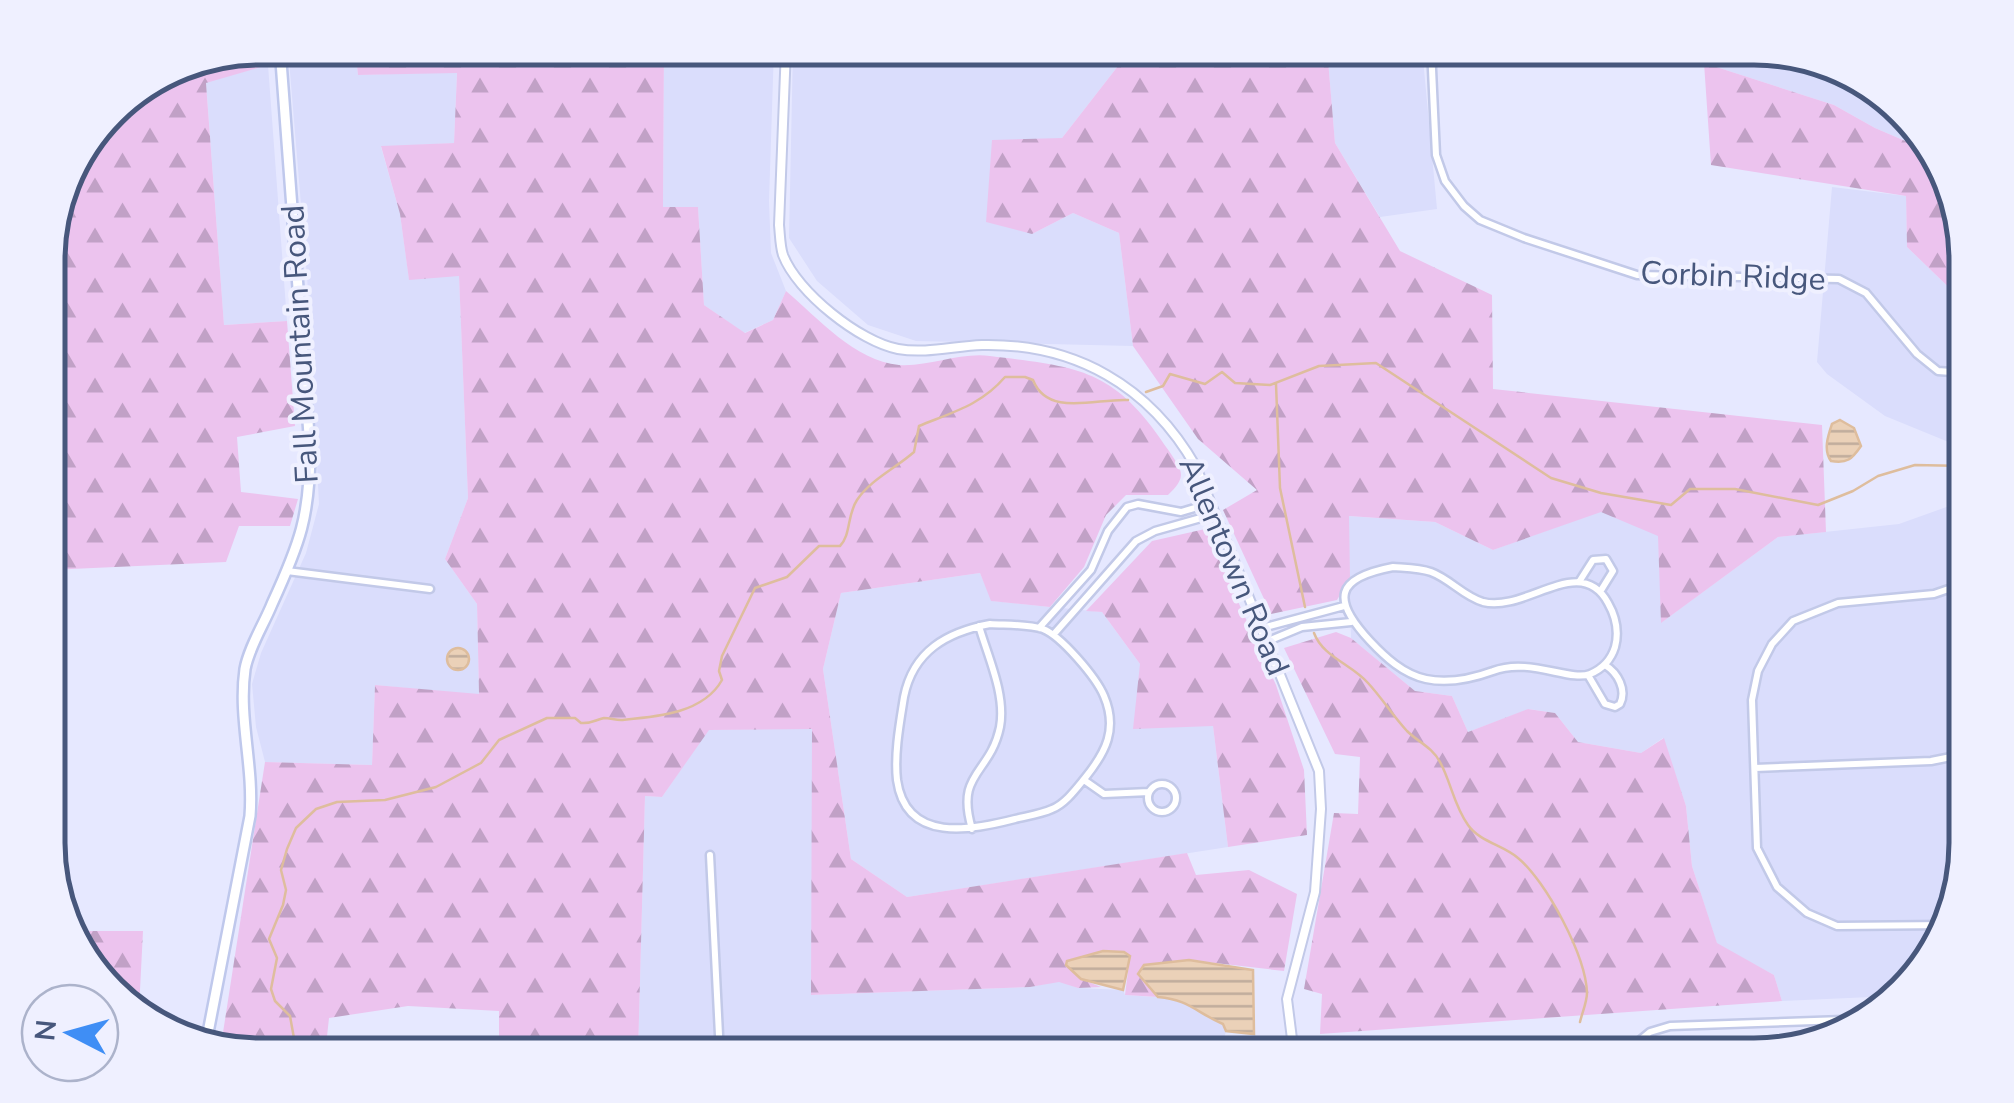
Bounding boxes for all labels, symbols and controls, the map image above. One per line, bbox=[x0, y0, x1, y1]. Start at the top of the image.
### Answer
street label: Fall Mountain Road bbox=[271, 204, 329, 484]
street label: Corbin Ridge bbox=[1640, 251, 1826, 301]
street label: Allentown Road bbox=[1169, 450, 1299, 682]
north arrow bbox=[20, 983, 120, 1083]
text: N bbox=[26, 1018, 66, 1043]

